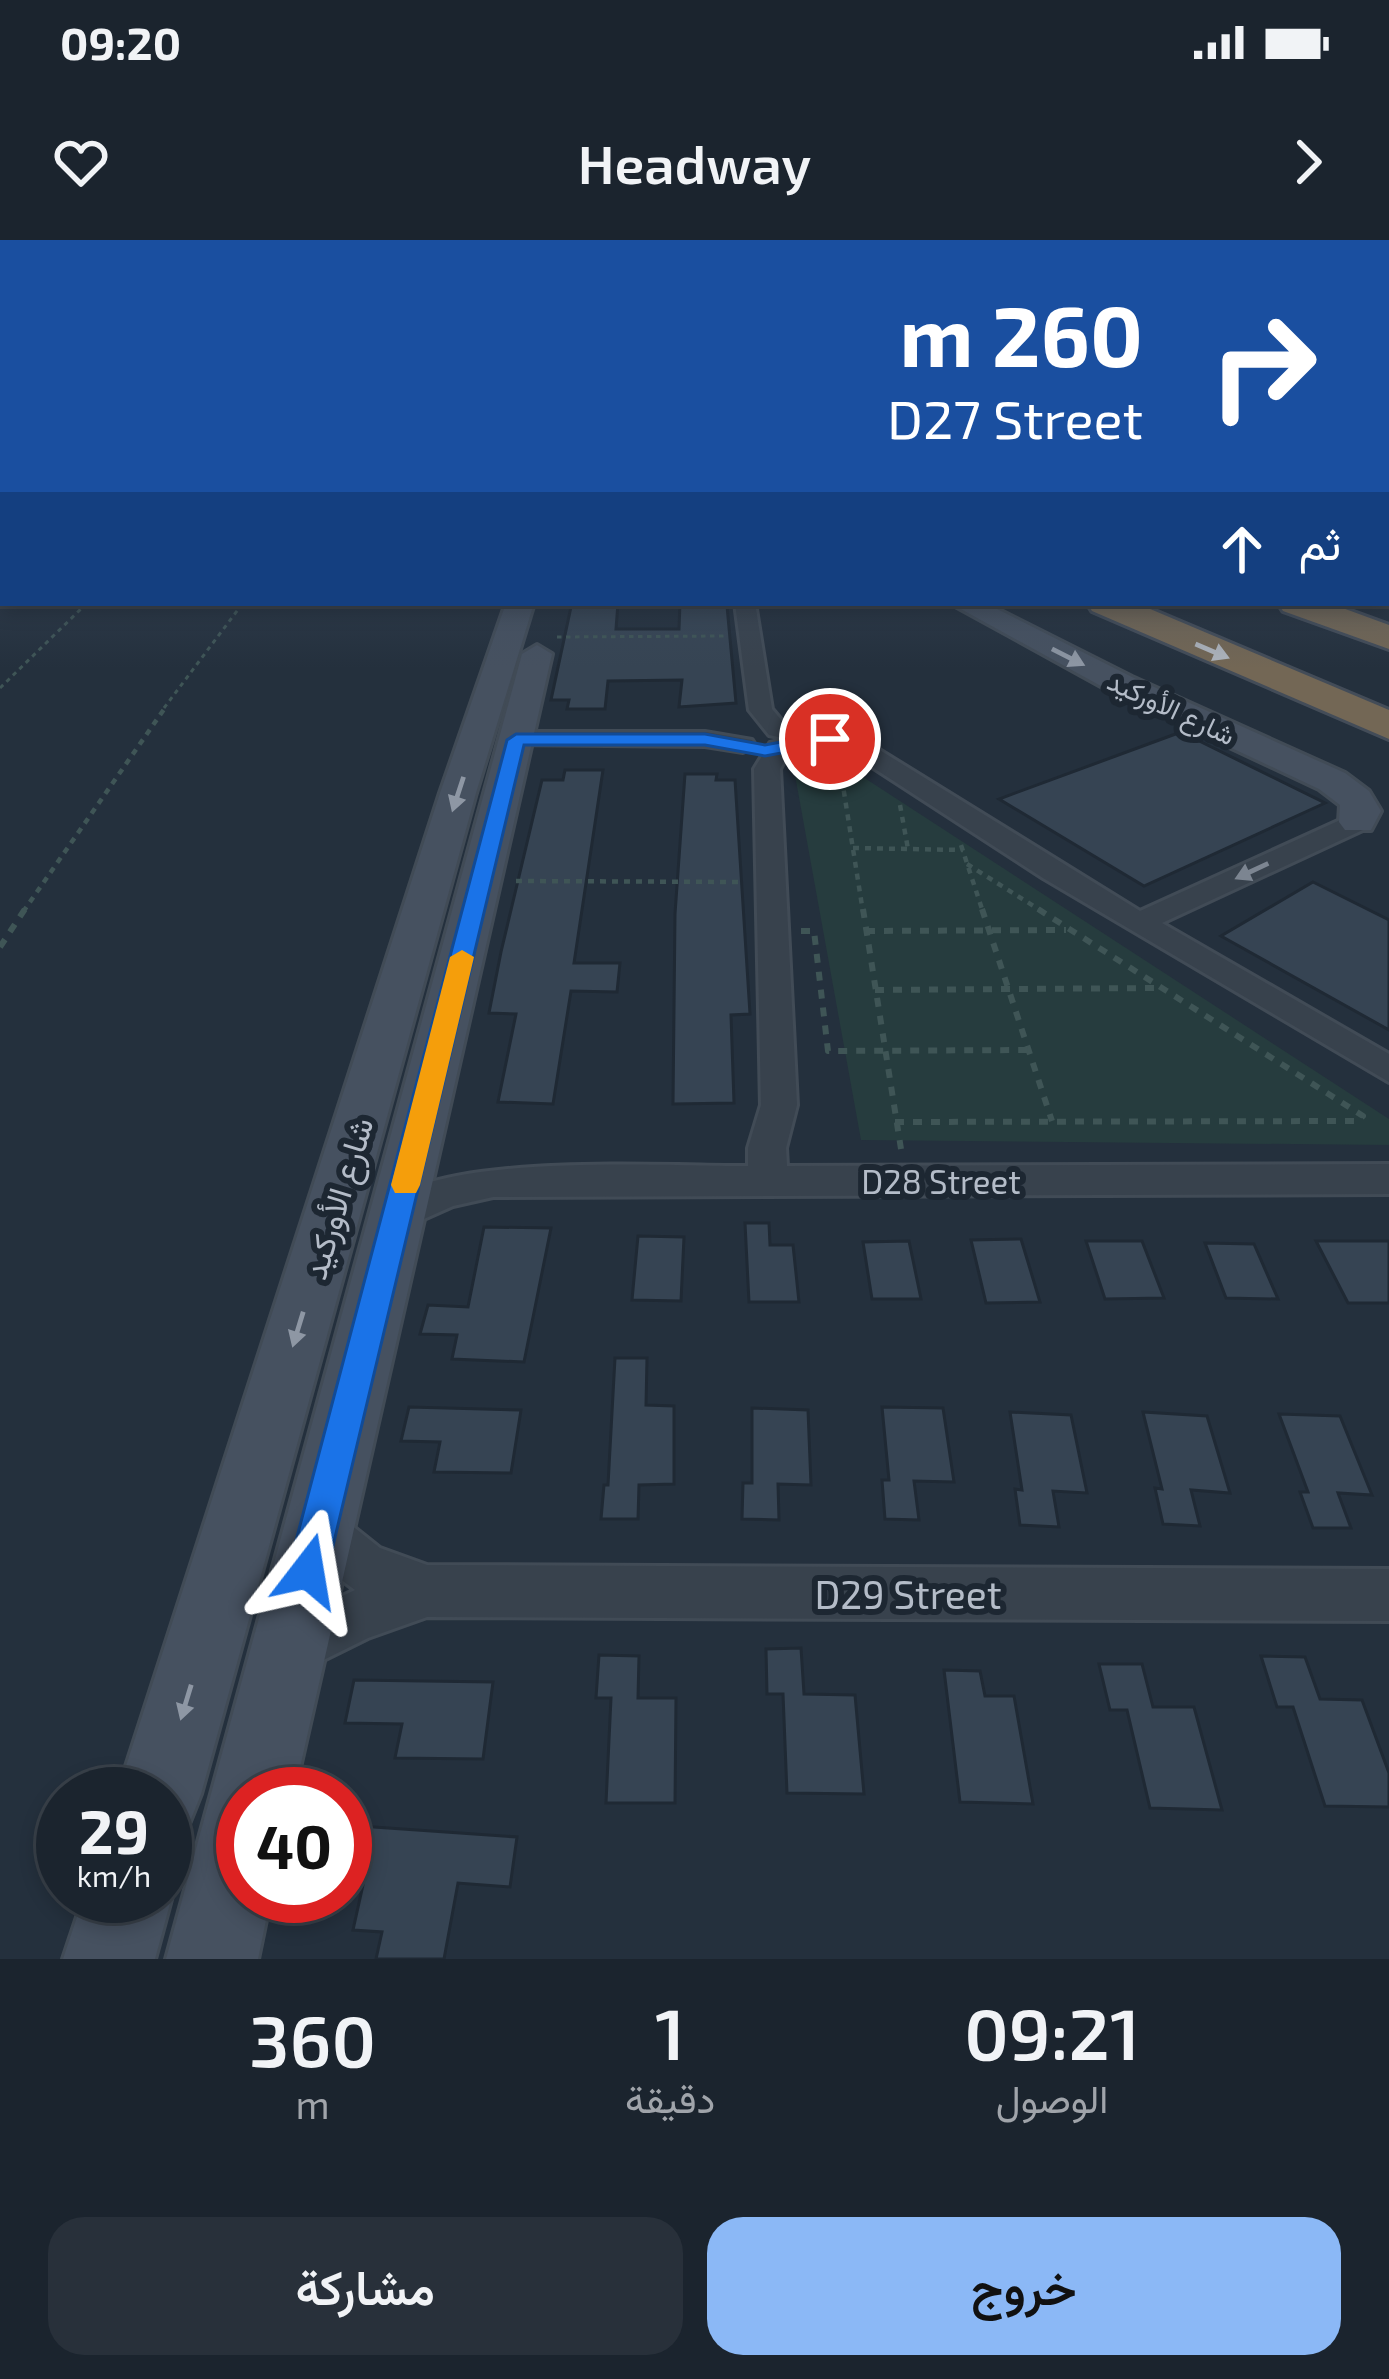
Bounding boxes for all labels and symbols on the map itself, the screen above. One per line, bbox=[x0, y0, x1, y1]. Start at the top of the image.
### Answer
one-way arrow bbox=[1194, 642, 1230, 661]
one-way arrow bbox=[1051, 646, 1085, 666]
street label: شارع الأوركيد bbox=[1102, 664, 1241, 754]
pin bbox=[779, 688, 881, 790]
one-way arrow bbox=[448, 776, 467, 813]
one-way arrow bbox=[1234, 861, 1269, 881]
street label: شارع الأوركيد bbox=[293, 1112, 384, 1285]
street label: D28 Street bbox=[861, 1161, 1021, 1201]
one-way arrow bbox=[288, 1311, 306, 1348]
position arrow bbox=[245, 1508, 371, 1634]
street label: D29 Street bbox=[814, 1570, 1002, 1617]
one-way arrow bbox=[176, 1685, 194, 1721]
speed limit sign: 40 bbox=[216, 1767, 372, 1923]

